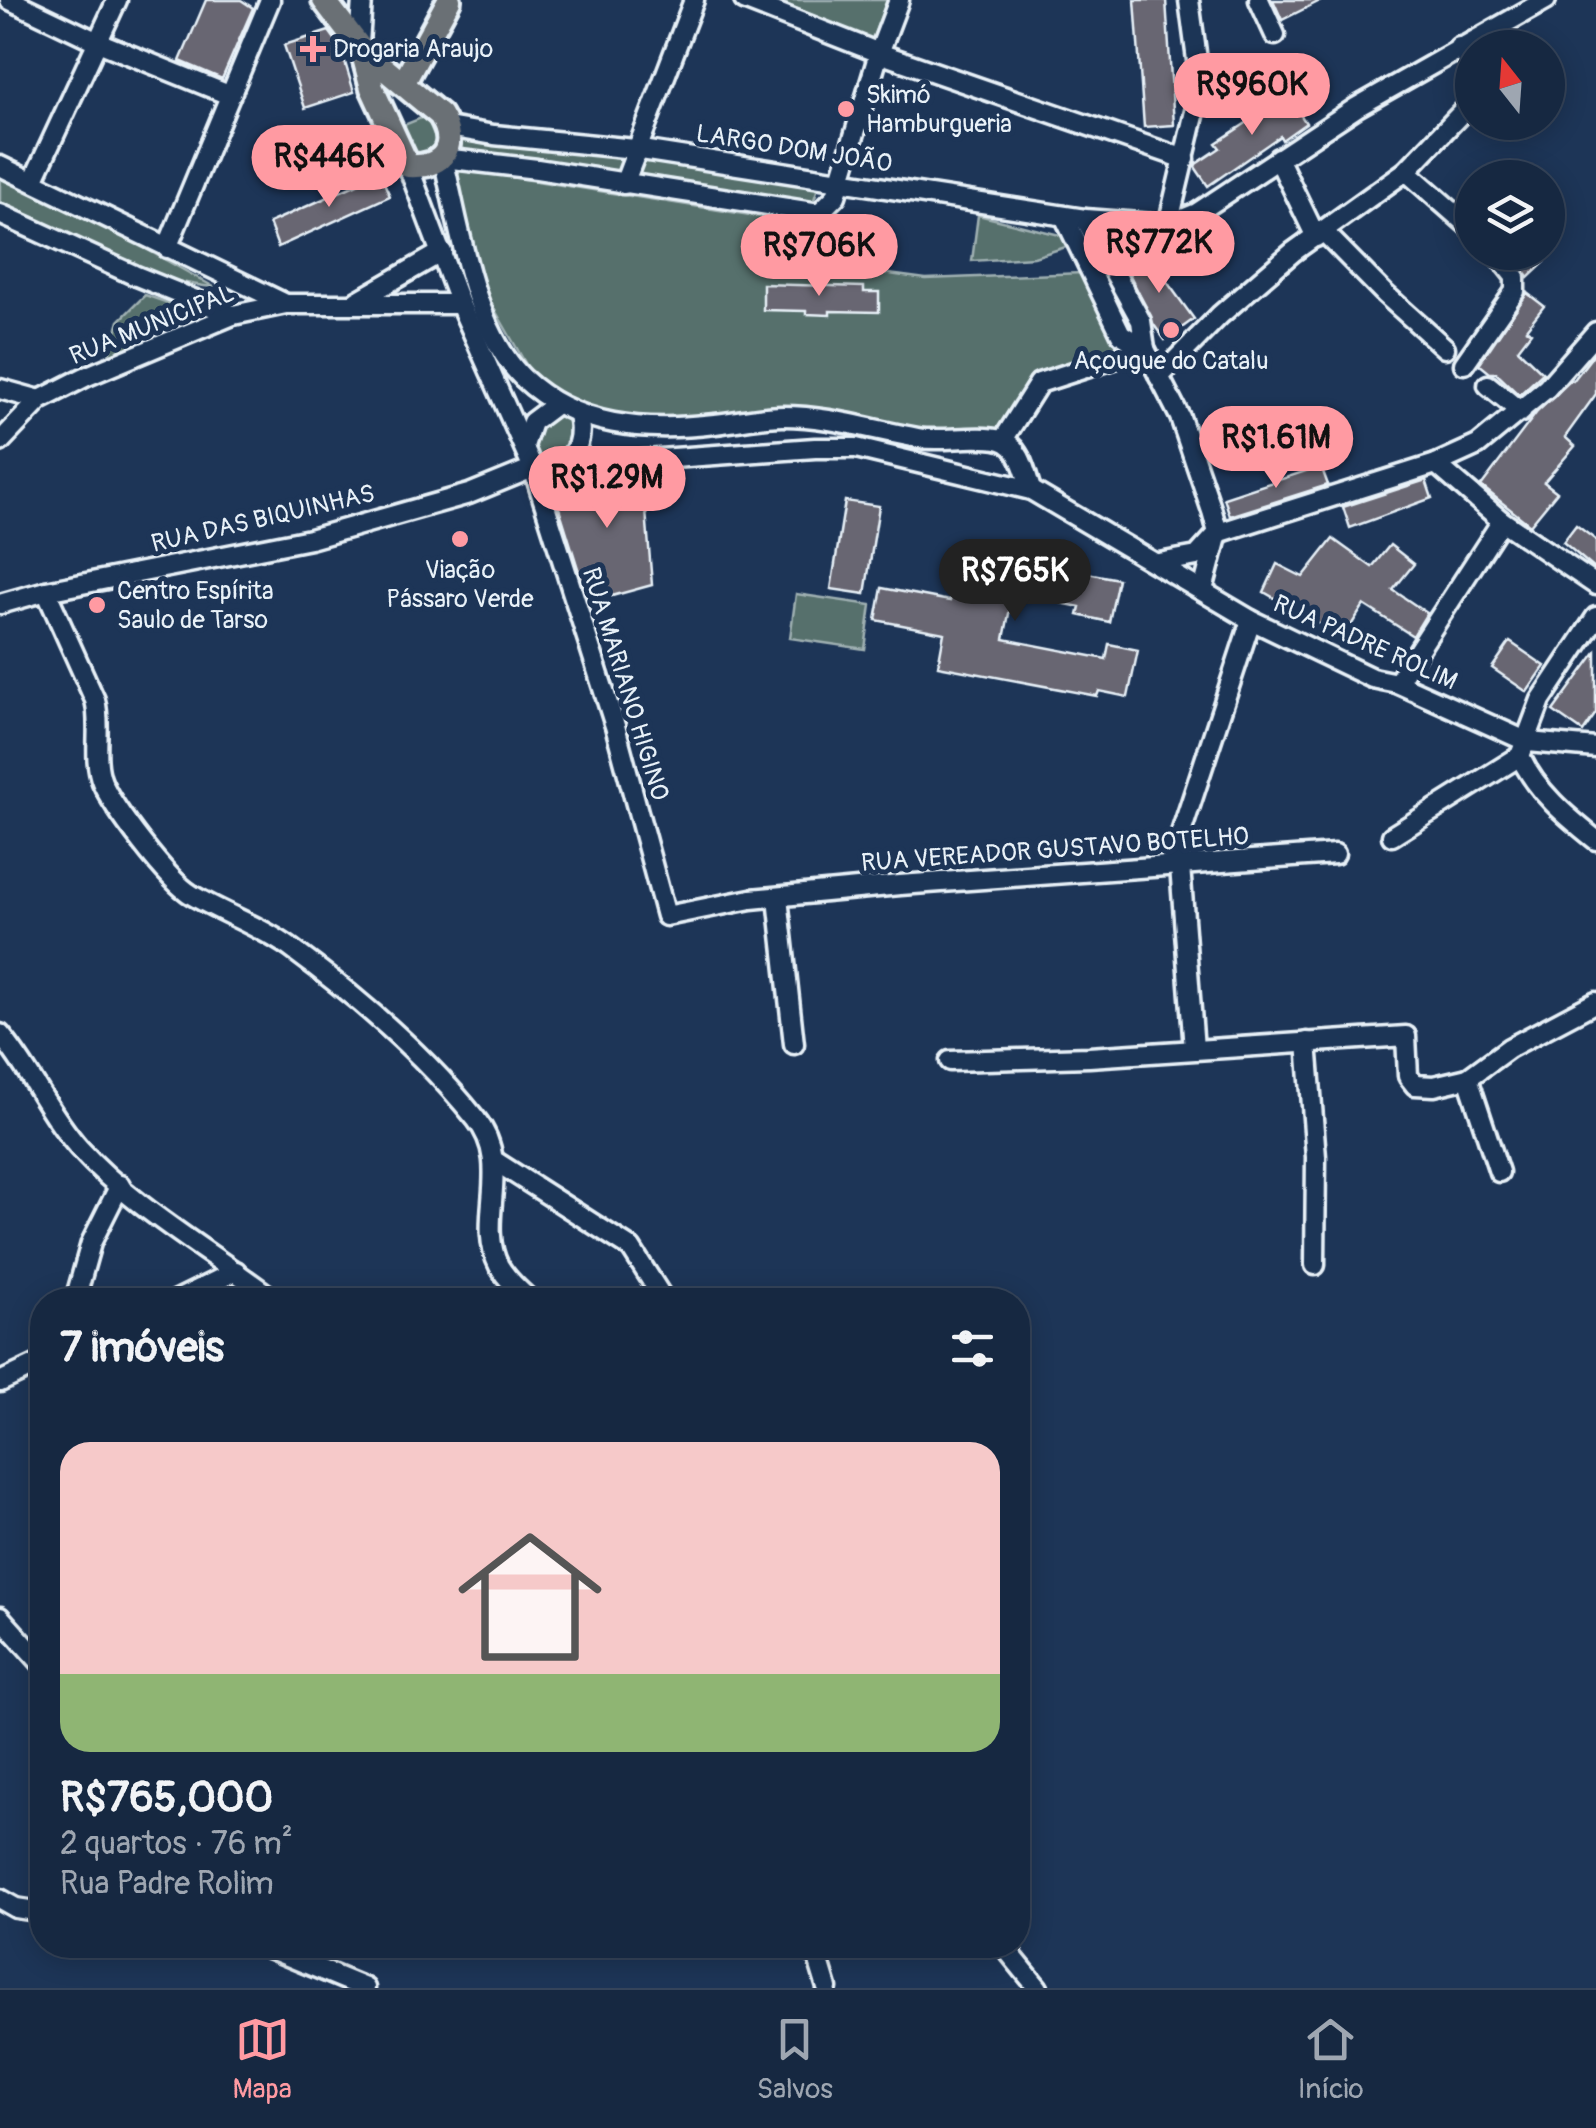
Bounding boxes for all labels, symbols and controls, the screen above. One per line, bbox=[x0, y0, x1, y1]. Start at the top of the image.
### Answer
north arrow bbox=[1455, 30, 1565, 140]
map controls bbox=[1455, 30, 1565, 270]
place label: Drogaria Araujo bbox=[333, 34, 493, 65]
marker: Drogaria Araujo bbox=[302, 38, 324, 60]
pin: R$960K bbox=[1171, 53, 1333, 138]
text: R$960K bbox=[1196, 65, 1308, 105]
place label: Skimó Hamburgueria bbox=[866, 80, 1012, 140]
marker: Skimó Hamburgueria bbox=[835, 98, 857, 120]
street label: LARGO DOM JOÃO bbox=[694, 118, 894, 180]
pin: R$446K bbox=[248, 125, 410, 210]
text: R$446K bbox=[274, 137, 384, 177]
button: layers bbox=[1455, 160, 1565, 270]
pin: R$772K bbox=[1078, 211, 1240, 296]
pin: R$706K bbox=[738, 214, 900, 299]
text: R$772K bbox=[1106, 223, 1212, 263]
text: R$706K bbox=[763, 226, 875, 266]
street label: RUA MUNICIPAL bbox=[65, 278, 239, 372]
marker: Açougue do Catalu bbox=[1160, 319, 1182, 341]
place label: Açougue do Catalu bbox=[1073, 346, 1269, 377]
pin: R$1.61M bbox=[1184, 406, 1368, 491]
text: R$1.61M bbox=[1221, 418, 1331, 458]
pin: R$1.29M bbox=[515, 446, 699, 531]
text: R$1.29M bbox=[551, 458, 663, 498]
street label: RUA DAS BIQUINHAS bbox=[148, 478, 378, 560]
marker: Viação Pássaro Verde bbox=[449, 528, 471, 550]
pin: R$765K bbox=[934, 539, 1096, 624]
text: R$765K bbox=[961, 551, 1069, 591]
place label: Viação Pássaro Verde bbox=[386, 555, 534, 615]
street label: RUA MARIANO HIGINO bbox=[575, 564, 675, 804]
place label: Centro Espírita Saulo de Tarso bbox=[117, 576, 274, 636]
street label: RUA PADRE ROLIM bbox=[1268, 589, 1462, 697]
marker: Centro Espírita Saulo de Tarso bbox=[86, 594, 108, 616]
street label: RUA VEREADOR GUSTAVO BOTELHO bbox=[860, 821, 1250, 879]
icon: filters bbox=[945, 1321, 1000, 1376]
text: 7 imóveis bbox=[60, 1322, 224, 1374]
icon: home bbox=[440, 1507, 620, 1687]
text: R$765,000 bbox=[60, 1772, 273, 1824]
text: 2 quartos · 76 m² bbox=[60, 1824, 293, 1864]
text: Rua Padre Rolim bbox=[60, 1864, 274, 1904]
tab: Mapa bbox=[232, 2012, 292, 2107]
tab: Salvos bbox=[757, 2012, 833, 2107]
tab: Início bbox=[1298, 2012, 1364, 2107]

